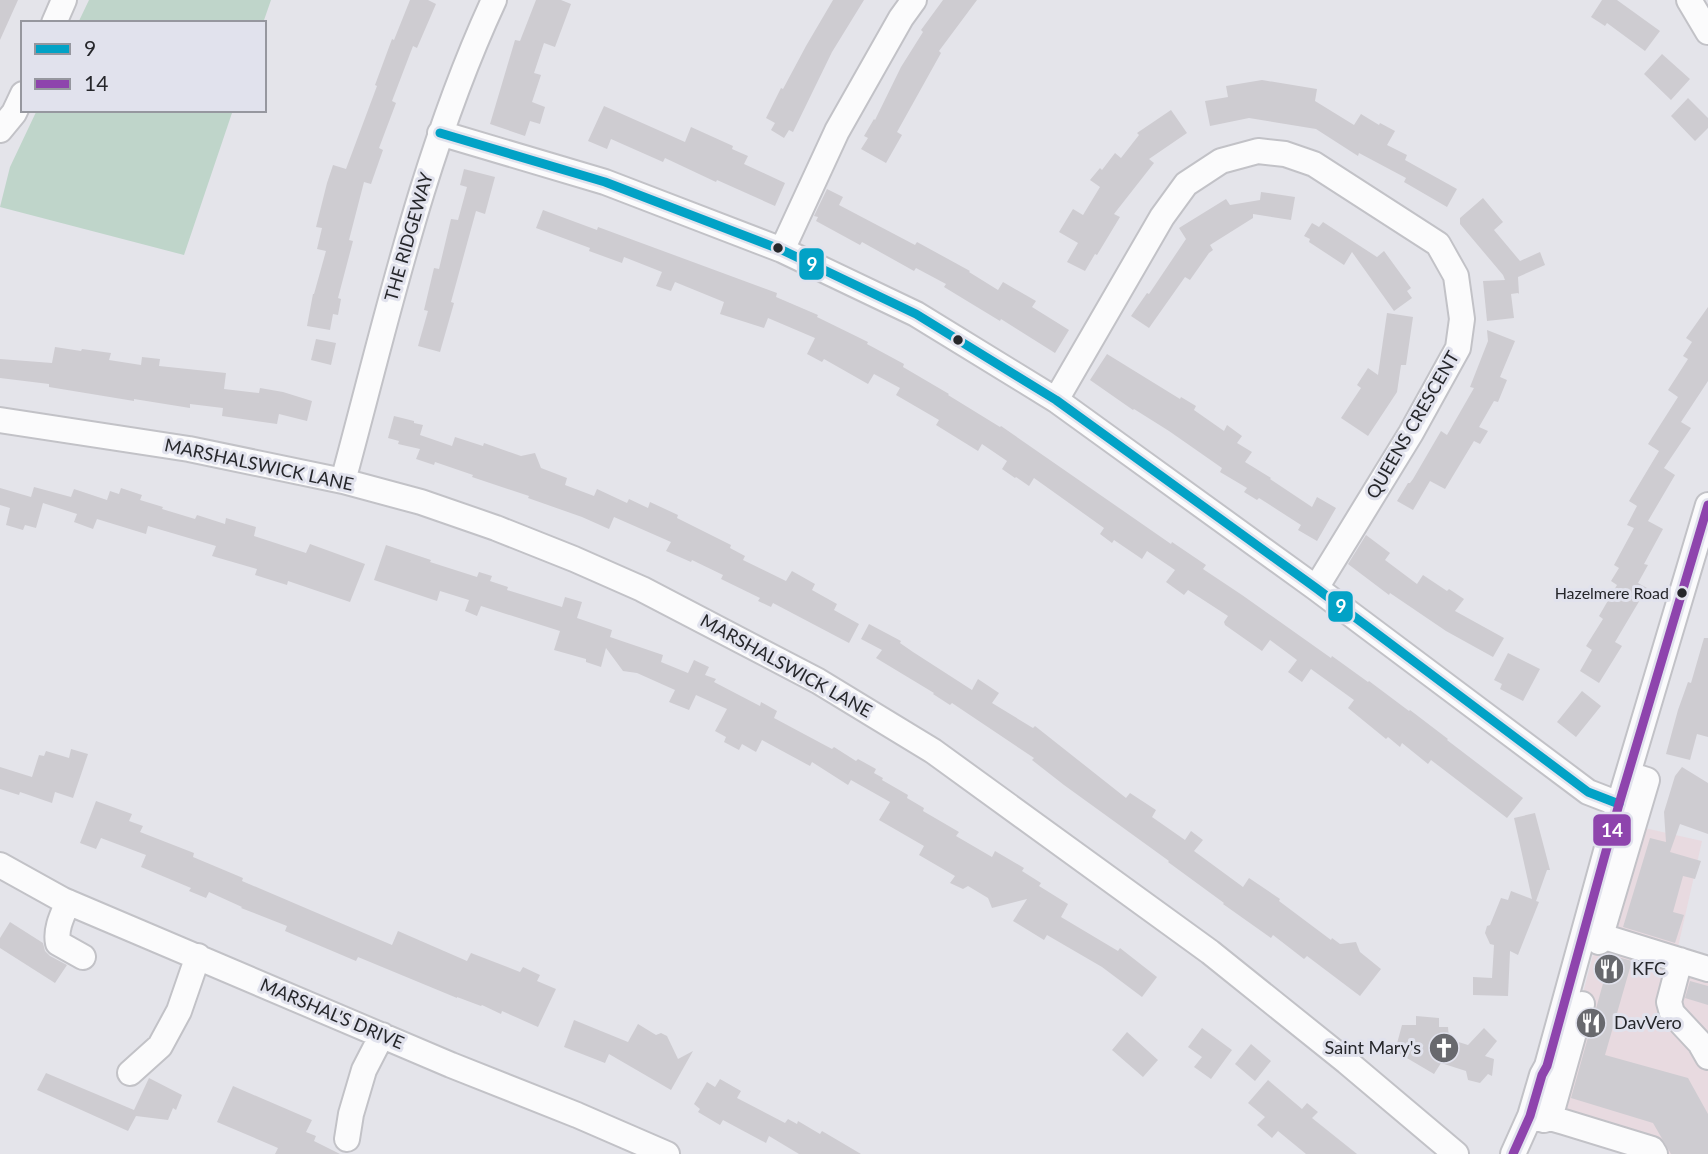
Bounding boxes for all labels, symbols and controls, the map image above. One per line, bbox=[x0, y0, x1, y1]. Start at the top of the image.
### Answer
legend bbox=[21, 21, 266, 112]
text: 9 bbox=[84, 35, 96, 60]
text: 14 bbox=[84, 70, 108, 95]
street label: THE RIDGEWAY bbox=[379, 169, 437, 304]
unlabelled marker bbox=[771, 241, 785, 255]
line badge: 9 bbox=[798, 247, 825, 281]
text: 9 bbox=[806, 252, 818, 275]
unlabelled marker bbox=[951, 333, 965, 347]
street label: QUEENS CRESCENT bbox=[1361, 346, 1464, 502]
street label: MARSHALSWICK LANE bbox=[163, 433, 356, 495]
place label: Hazelmere Road bbox=[1555, 583, 1669, 602]
marker: Hazelmere Road bbox=[1675, 586, 1689, 600]
line badge: 9 bbox=[1327, 590, 1354, 623]
text: 9 bbox=[1335, 594, 1347, 617]
street label: MARSHALSWICK LANE bbox=[697, 609, 876, 721]
line badge: 14 bbox=[1592, 813, 1632, 847]
text: 14 bbox=[1601, 818, 1623, 841]
restaurant icon: KFC bbox=[1592, 952, 1626, 986]
place label: KFC bbox=[1632, 957, 1666, 979]
street label: MARSHAL'S DRIVE bbox=[257, 973, 408, 1053]
restaurant icon: DavVero bbox=[1574, 1006, 1608, 1040]
place label: DavVero bbox=[1614, 1011, 1682, 1033]
church icon: Saint Mary's bbox=[1427, 1031, 1461, 1065]
place label: Saint Mary's bbox=[1325, 1036, 1421, 1058]

